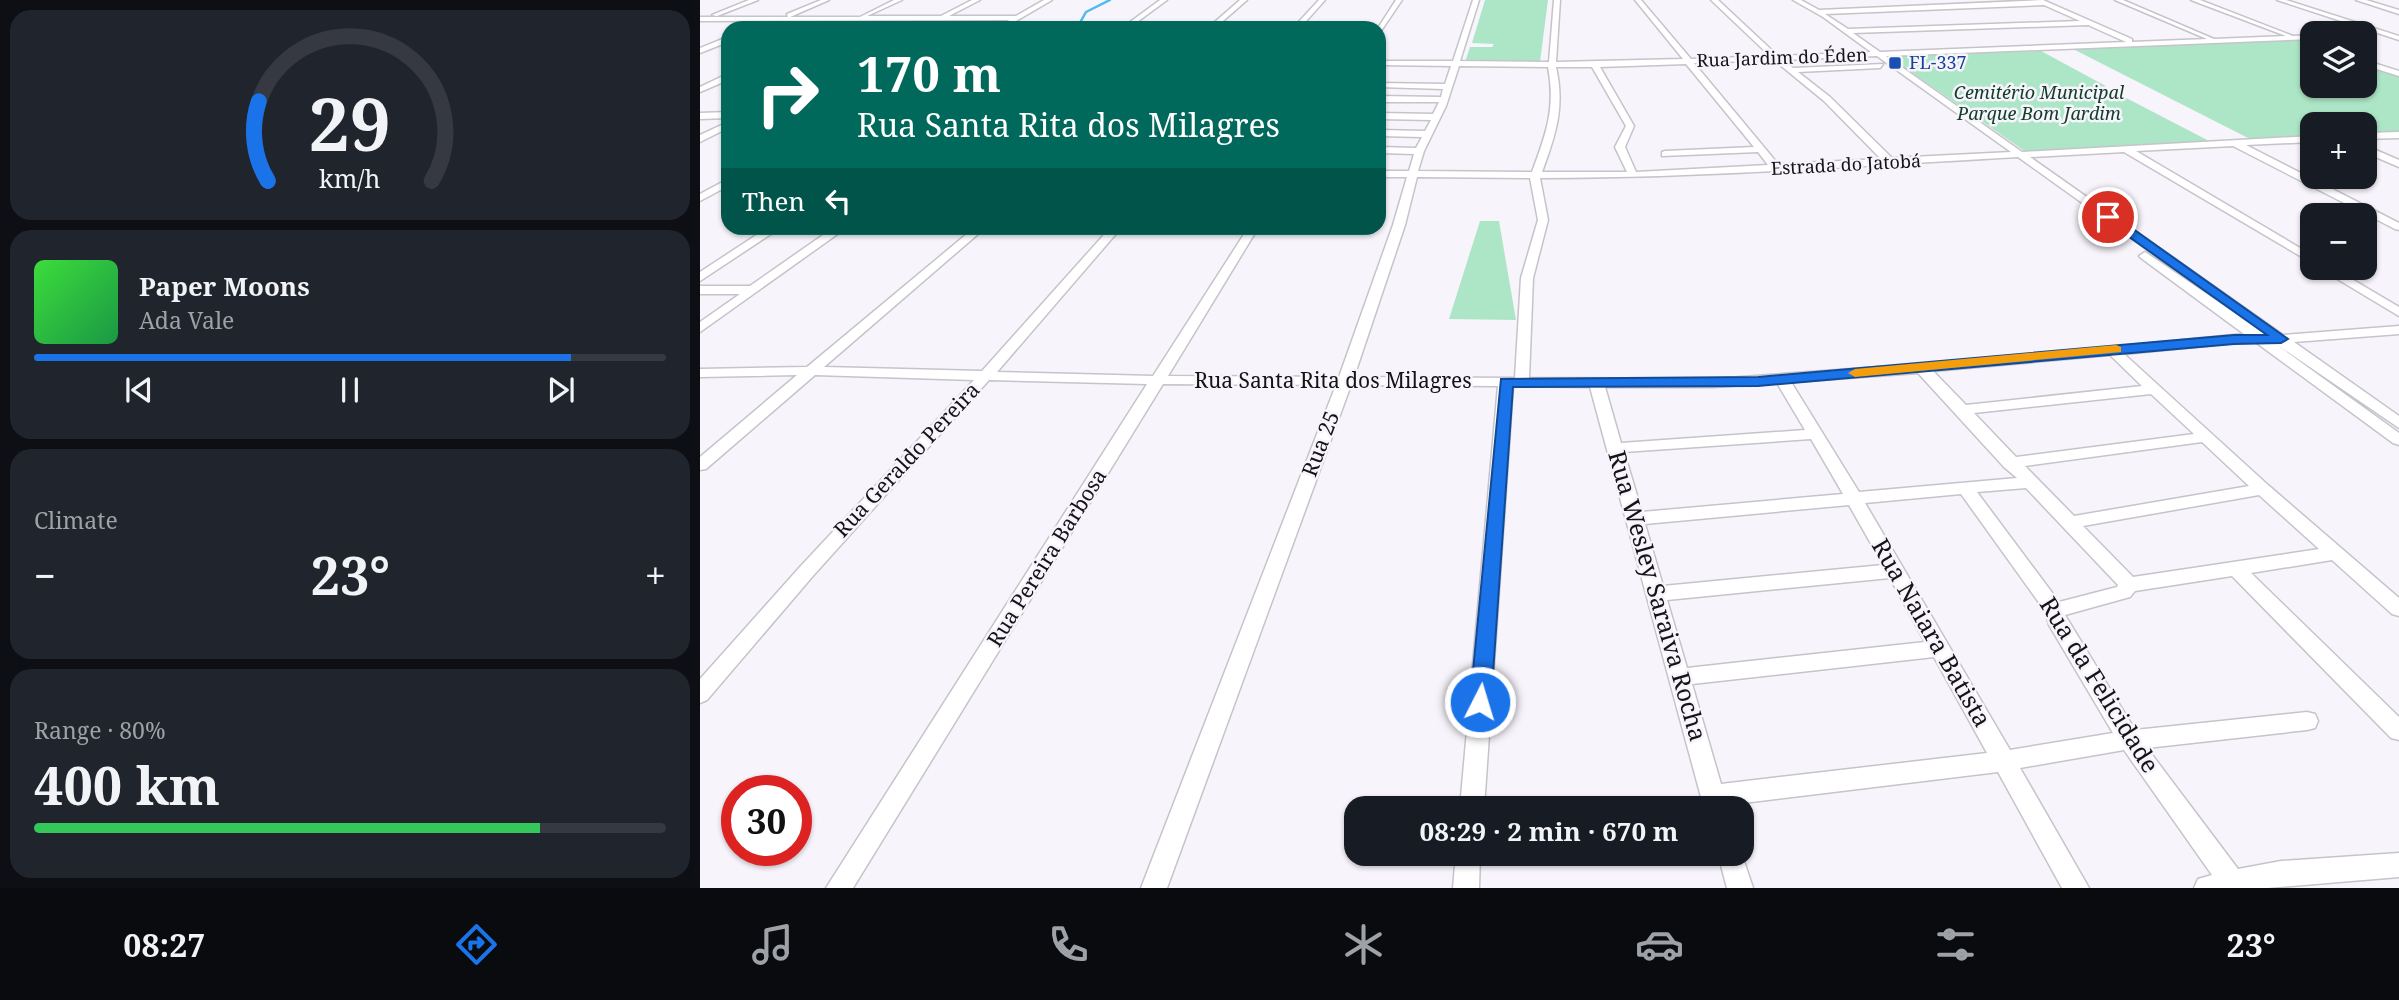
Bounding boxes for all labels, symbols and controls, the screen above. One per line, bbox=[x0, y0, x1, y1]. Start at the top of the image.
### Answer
map controls bbox=[2300, 21, 2377, 280]
button: layers bbox=[2300, 21, 2377, 98]
text: 170 m bbox=[857, 40, 1001, 106]
street label: Rua Jardim do Éden bbox=[1696, 42, 1868, 72]
icon: right bbox=[742, 49, 833, 140]
place label: FL-337 bbox=[1909, 50, 1967, 74]
marker: FL-337 bbox=[1887, 55, 1903, 71]
text: 29 bbox=[309, 73, 391, 172]
park label: Cemitério Municipal Parque Bom Jardim bbox=[1954, 80, 2125, 125]
text: Rua Santa Rita dos Milagres bbox=[857, 103, 1280, 146]
button: + bbox=[2300, 112, 2377, 189]
street label: Estrada do Jatobá bbox=[1770, 148, 1922, 180]
text: km/h bbox=[319, 161, 381, 195]
icon: left bbox=[819, 182, 857, 220]
text: Then bbox=[742, 183, 805, 219]
pin bbox=[2078, 187, 2138, 247]
icon: arrive bbox=[2089, 198, 2127, 236]
button: − bbox=[2300, 203, 2377, 280]
text: Paper Moons bbox=[139, 268, 310, 304]
text: Ada Vale bbox=[139, 304, 234, 336]
street label: Rua Santa Rita dos Milagres bbox=[1194, 366, 1472, 394]
icon: previous bbox=[120, 371, 158, 409]
icon: pause bbox=[331, 371, 369, 409]
icon: next bbox=[542, 371, 580, 409]
street label: Rua Geraldo Pereira bbox=[827, 376, 985, 543]
street label: Rua 25 bbox=[1295, 407, 1345, 480]
street label: Rua Wesley Saraiva Rocha bbox=[1601, 447, 1716, 745]
street label: Rua Pereira Barbosa bbox=[980, 463, 1112, 652]
text: Climate bbox=[34, 504, 118, 536]
street label: Rua Naiara Batista bbox=[1865, 532, 2000, 732]
text: 23° bbox=[311, 539, 390, 610]
text: − bbox=[34, 549, 56, 601]
text: + bbox=[645, 549, 666, 601]
street label: Rua da Felicidade bbox=[2033, 590, 2168, 778]
position arrow bbox=[1443, 665, 1517, 739]
text: Range · 80% bbox=[34, 714, 166, 746]
text: 400 km bbox=[34, 749, 220, 820]
speed limit sign: 30 bbox=[721, 775, 812, 866]
text: 08:29 · 2 min · 670 m bbox=[1419, 813, 1679, 849]
icon: directions bbox=[452, 920, 501, 969]
icon: music bbox=[748, 920, 797, 969]
icon: phone bbox=[1044, 920, 1093, 969]
icon: climate bbox=[1339, 920, 1388, 969]
icon: car bbox=[1635, 920, 1684, 969]
icon: filters bbox=[1931, 920, 1980, 969]
text: 08:27 bbox=[123, 923, 205, 966]
text: 23° bbox=[2227, 923, 2276, 966]

